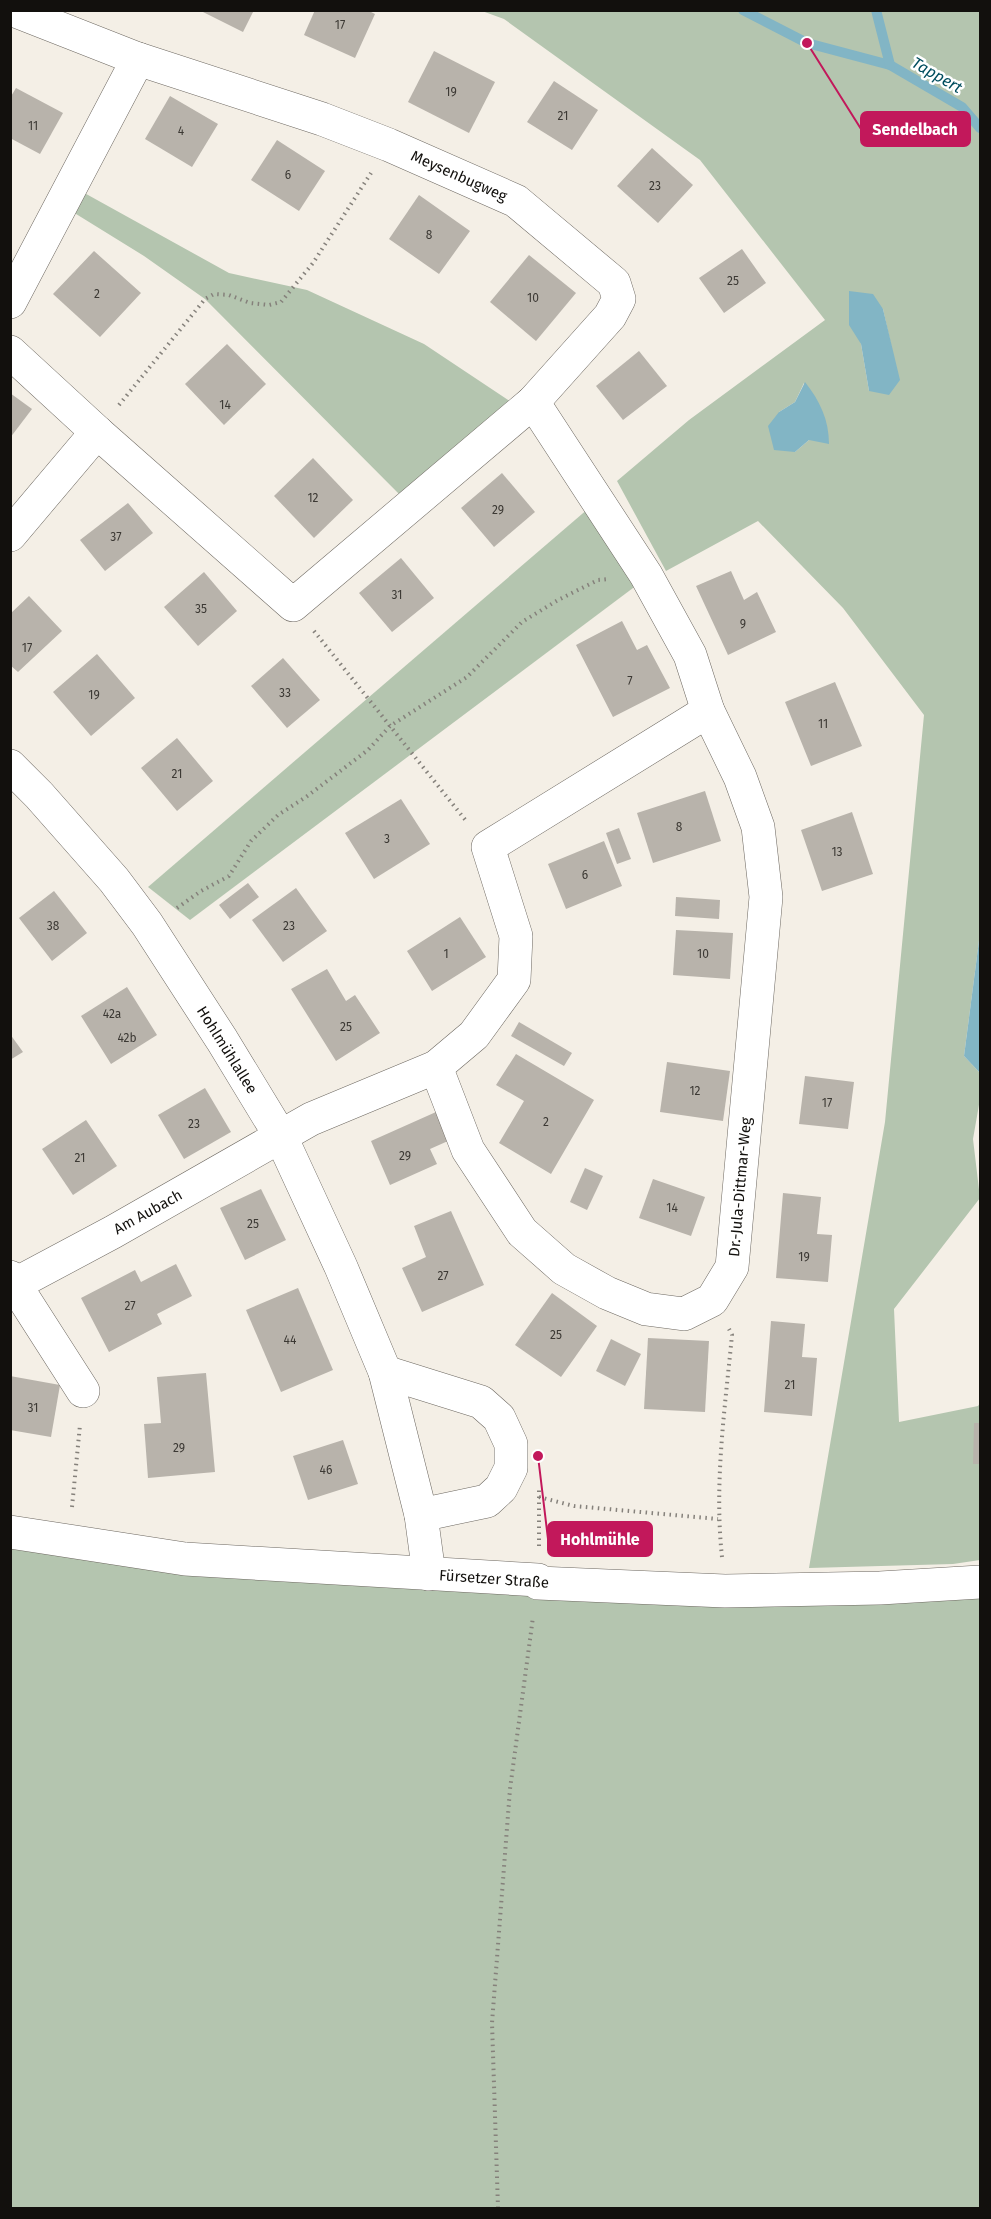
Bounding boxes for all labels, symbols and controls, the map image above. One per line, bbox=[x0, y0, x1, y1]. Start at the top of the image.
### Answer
house number: 17 bbox=[335, 18, 345, 32]
water label: Tappert bbox=[908, 53, 966, 97]
house number: 19 bbox=[445, 85, 457, 99]
house number: 21 bbox=[558, 109, 568, 123]
callout: Sendelbach bbox=[861, 112, 970, 146]
house number: 11 bbox=[28, 119, 38, 133]
text: Sendelbach bbox=[872, 120, 958, 139]
house number: 4 bbox=[178, 124, 185, 138]
street label: Meysenbugweg bbox=[408, 147, 510, 205]
house number: 6 bbox=[285, 168, 291, 182]
house number: 23 bbox=[649, 179, 661, 193]
house number: 8 bbox=[426, 228, 433, 242]
house number: 25 bbox=[727, 274, 739, 288]
house number: 2 bbox=[94, 287, 100, 301]
house number: 10 bbox=[527, 291, 539, 305]
house number: 14 bbox=[219, 398, 231, 412]
house number: 12 bbox=[307, 491, 319, 505]
house number: 29 bbox=[492, 503, 504, 517]
house number: 37 bbox=[110, 530, 122, 544]
house number: 31 bbox=[392, 588, 402, 602]
house number: 35 bbox=[195, 602, 207, 616]
house number: 9 bbox=[740, 617, 746, 631]
house number: 17 bbox=[22, 641, 32, 655]
house number: 7 bbox=[627, 674, 633, 688]
house number: 33 bbox=[279, 686, 291, 700]
house number: 19 bbox=[88, 688, 100, 702]
house number: 11 bbox=[818, 717, 828, 731]
house number: 21 bbox=[172, 767, 182, 781]
house number: 8 bbox=[676, 820, 683, 834]
house number: 3 bbox=[384, 832, 390, 846]
house number: 13 bbox=[831, 845, 843, 859]
house number: 6 bbox=[582, 868, 588, 882]
house number: 38 bbox=[47, 919, 60, 933]
house number: 23 bbox=[283, 919, 295, 933]
house number: 1 bbox=[443, 947, 449, 961]
house number: 10 bbox=[697, 947, 709, 961]
street label: Hohlmühlallee bbox=[193, 1003, 261, 1097]
house number: 42a bbox=[103, 1007, 121, 1021]
house number: 25 bbox=[340, 1020, 352, 1034]
house number: 42b bbox=[117, 1031, 137, 1045]
house number: 12 bbox=[689, 1084, 701, 1098]
house number: 17 bbox=[822, 1096, 832, 1110]
house number: 2 bbox=[543, 1115, 549, 1129]
street label: Dr.-Jula-Dittmar-Weg bbox=[725, 1116, 755, 1258]
house number: 23 bbox=[188, 1117, 200, 1131]
house number: 29 bbox=[399, 1149, 411, 1163]
house number: 21 bbox=[75, 1151, 85, 1165]
street label: Am Aubach bbox=[111, 1186, 185, 1238]
house number: 14 bbox=[666, 1201, 678, 1215]
house number: 25 bbox=[247, 1217, 259, 1231]
house number: 19 bbox=[798, 1250, 810, 1264]
house number: 27 bbox=[437, 1269, 449, 1283]
house number: 27 bbox=[124, 1299, 136, 1313]
house number: 25 bbox=[550, 1328, 562, 1342]
house number: 44 bbox=[284, 1333, 297, 1347]
house number: 21 bbox=[785, 1378, 795, 1392]
house number: 31 bbox=[28, 1401, 38, 1415]
house number: 29 bbox=[173, 1441, 185, 1455]
house number: 46 bbox=[320, 1463, 332, 1477]
callout: Hohlmühle bbox=[548, 1522, 652, 1556]
text: Hohlmühle bbox=[560, 1530, 640, 1549]
street label: Fürsetzer Straße bbox=[438, 1566, 550, 1592]

